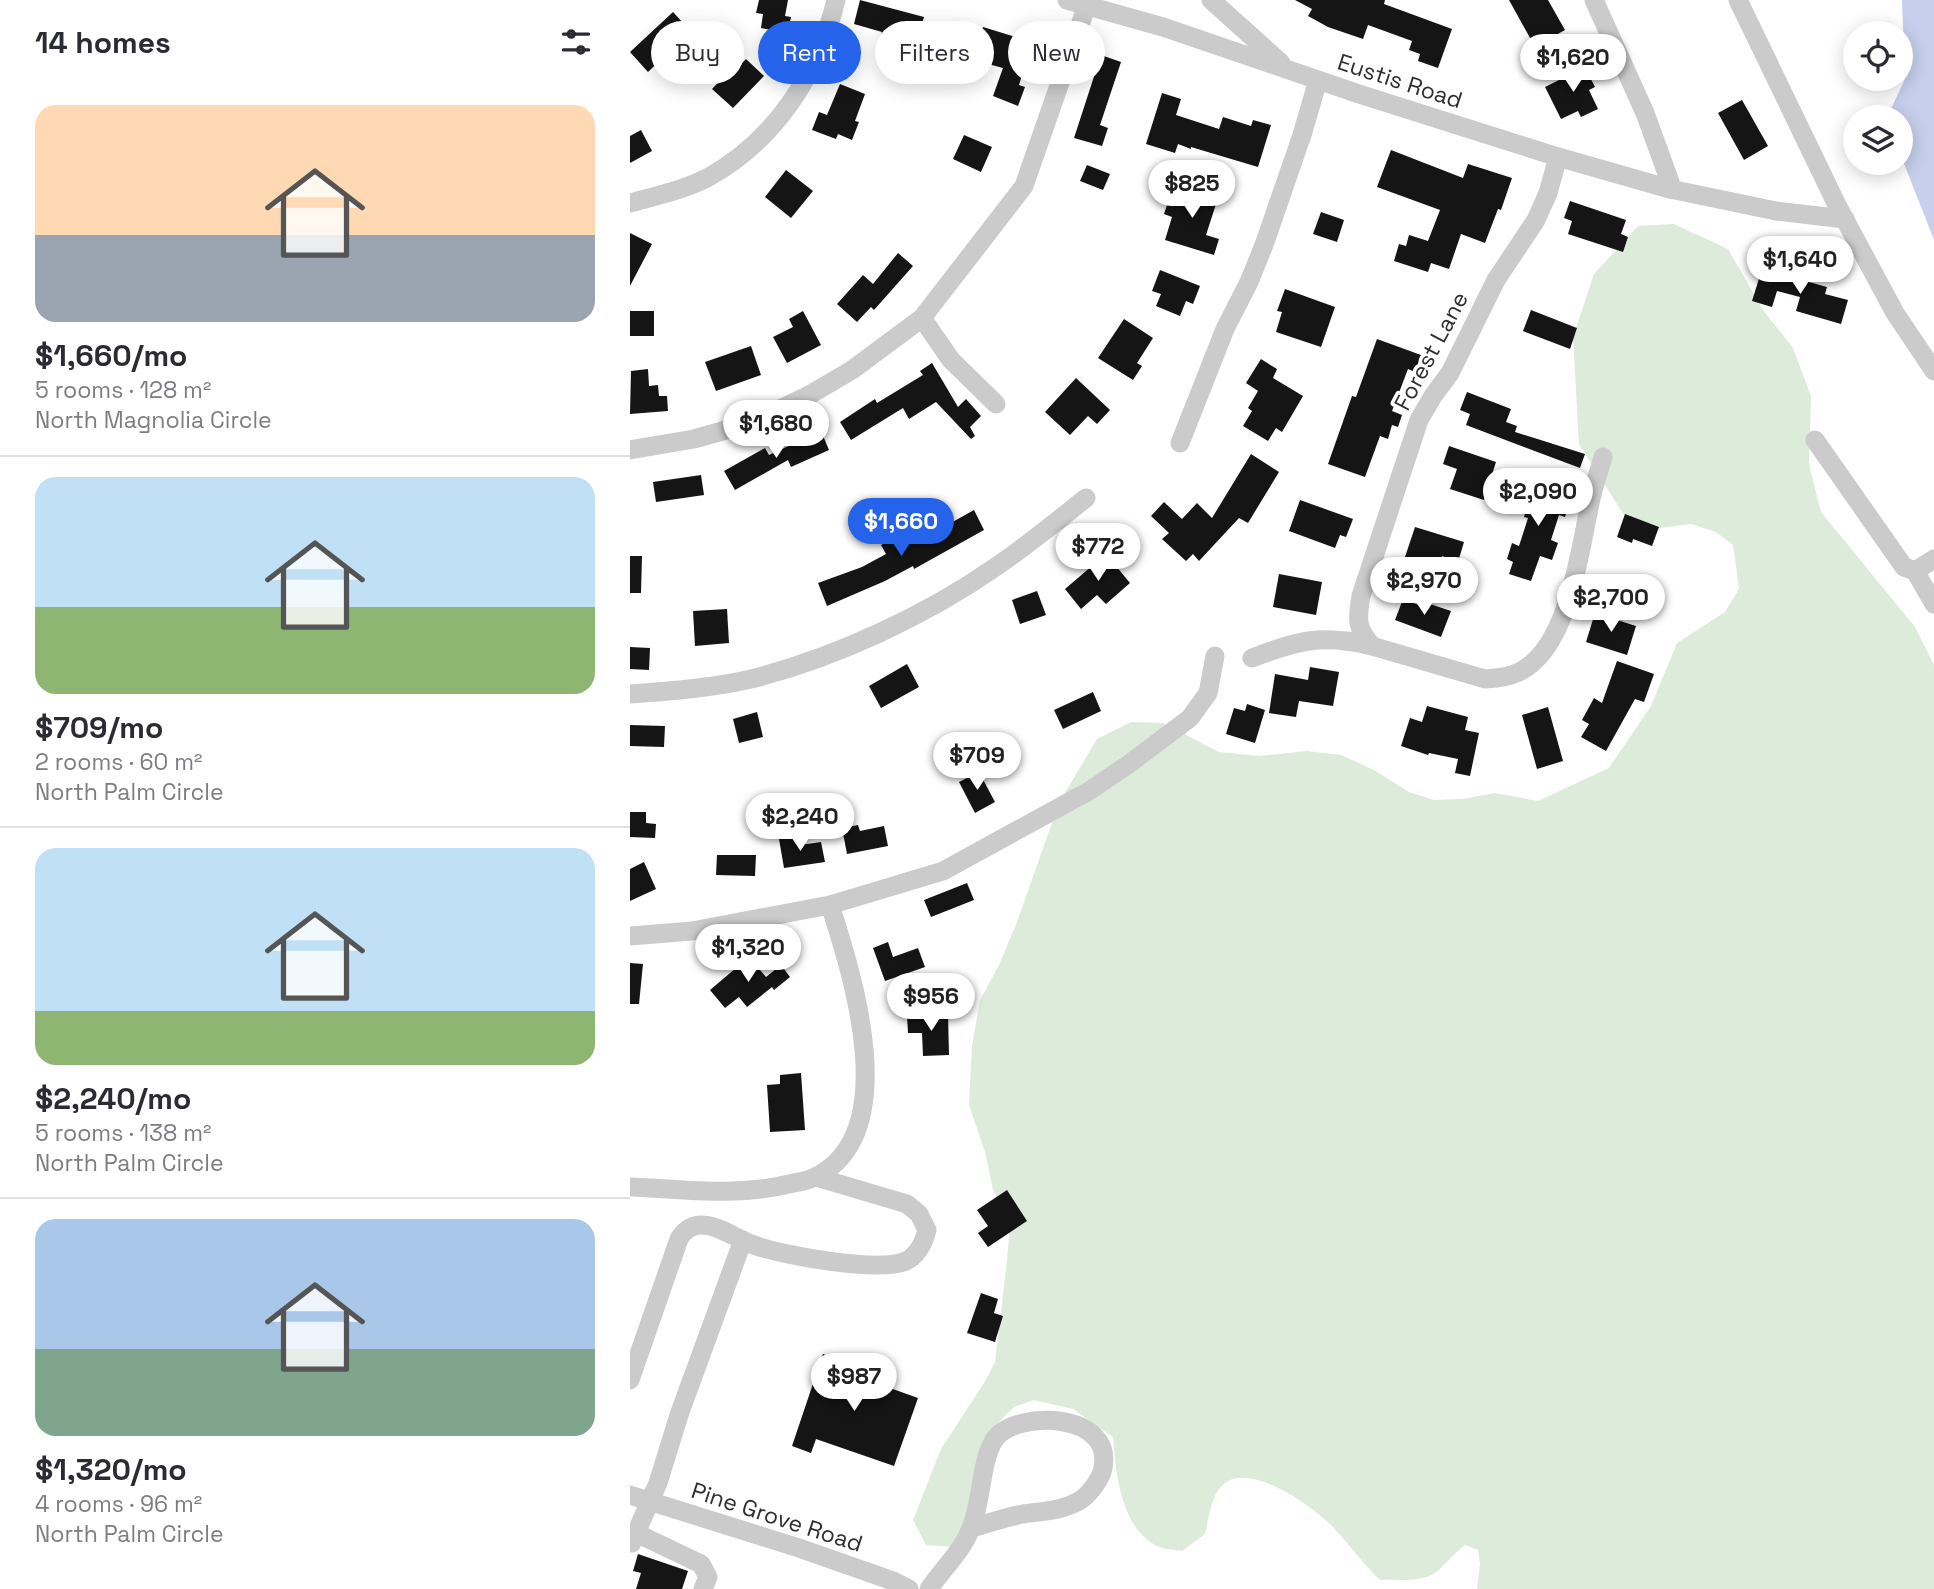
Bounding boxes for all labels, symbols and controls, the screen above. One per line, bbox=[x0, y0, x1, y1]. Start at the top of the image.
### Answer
chip: Buy bbox=[651, 21, 744, 84]
chip: Rent bbox=[758, 21, 861, 84]
chip: Filters bbox=[875, 21, 994, 84]
chip: New bbox=[1008, 21, 1105, 84]
map controls bbox=[1843, 21, 1913, 175]
button: locate bbox=[1843, 21, 1913, 91]
text: 14 homes bbox=[35, 23, 171, 62]
icon: filters bbox=[557, 23, 595, 61]
pin: $1,620 bbox=[1516, 34, 1630, 94]
text: $1,620 bbox=[1536, 42, 1610, 72]
street label: Eustis Road bbox=[1334, 47, 1466, 115]
button: layers bbox=[1843, 105, 1913, 175]
icon: home bbox=[252, 150, 378, 276]
pin: $825 bbox=[1151, 160, 1233, 220]
text: $825 bbox=[1164, 168, 1220, 198]
pin: $1,640 bbox=[1743, 236, 1857, 296]
text: $1,640 bbox=[1763, 244, 1837, 274]
street label: Forest Lane bbox=[1387, 286, 1475, 416]
text: $1,660/mo bbox=[35, 336, 187, 375]
text: 5 rooms · 128 m² bbox=[35, 375, 211, 405]
pin: $1,680 bbox=[719, 400, 833, 460]
text: North Magnolia Circle bbox=[35, 405, 272, 435]
text: $1,680 bbox=[739, 408, 813, 438]
pin: $2,090 bbox=[1481, 468, 1595, 528]
text: $2,090 bbox=[1499, 476, 1577, 506]
pin: $1,660 bbox=[844, 498, 958, 558]
text: $1,660 bbox=[864, 506, 938, 536]
icon: home bbox=[252, 522, 378, 648]
pin: $772 bbox=[1057, 524, 1139, 583]
text: $772 bbox=[1072, 531, 1125, 561]
pin: $2,970 bbox=[1367, 558, 1481, 617]
text: $2,970 bbox=[1386, 565, 1462, 595]
pin: $2,700 bbox=[1554, 574, 1668, 634]
text: $2,700 bbox=[1573, 582, 1649, 612]
text: $709/mo bbox=[35, 708, 163, 747]
pin: $709 bbox=[936, 732, 1018, 792]
text: $709 bbox=[949, 740, 1005, 770]
text: 2 rooms · 60 m² bbox=[35, 747, 202, 777]
text: North Palm Circle bbox=[35, 777, 224, 807]
pin: $2,240 bbox=[743, 794, 857, 853]
text: $2,240 bbox=[761, 801, 839, 831]
icon: home bbox=[252, 893, 378, 1019]
pin: $1,320 bbox=[691, 925, 805, 984]
text: $1,320 bbox=[711, 932, 785, 962]
pin: $956 bbox=[890, 974, 972, 1033]
text: $956 bbox=[903, 981, 959, 1011]
text: $2,240/mo bbox=[35, 1079, 191, 1118]
text: 5 rooms · 138 m² bbox=[35, 1118, 211, 1148]
text: North Palm Circle bbox=[35, 1148, 224, 1178]
icon: home bbox=[252, 1264, 378, 1390]
pin: $987 bbox=[813, 1354, 895, 1413]
text: $987 bbox=[827, 1361, 881, 1391]
text: $1,320/mo bbox=[35, 1450, 187, 1489]
street label: Pine Grove Road bbox=[688, 1475, 866, 1559]
text: 4 rooms · 96 m² bbox=[35, 1489, 202, 1519]
text: North Palm Circle bbox=[35, 1519, 224, 1549]

